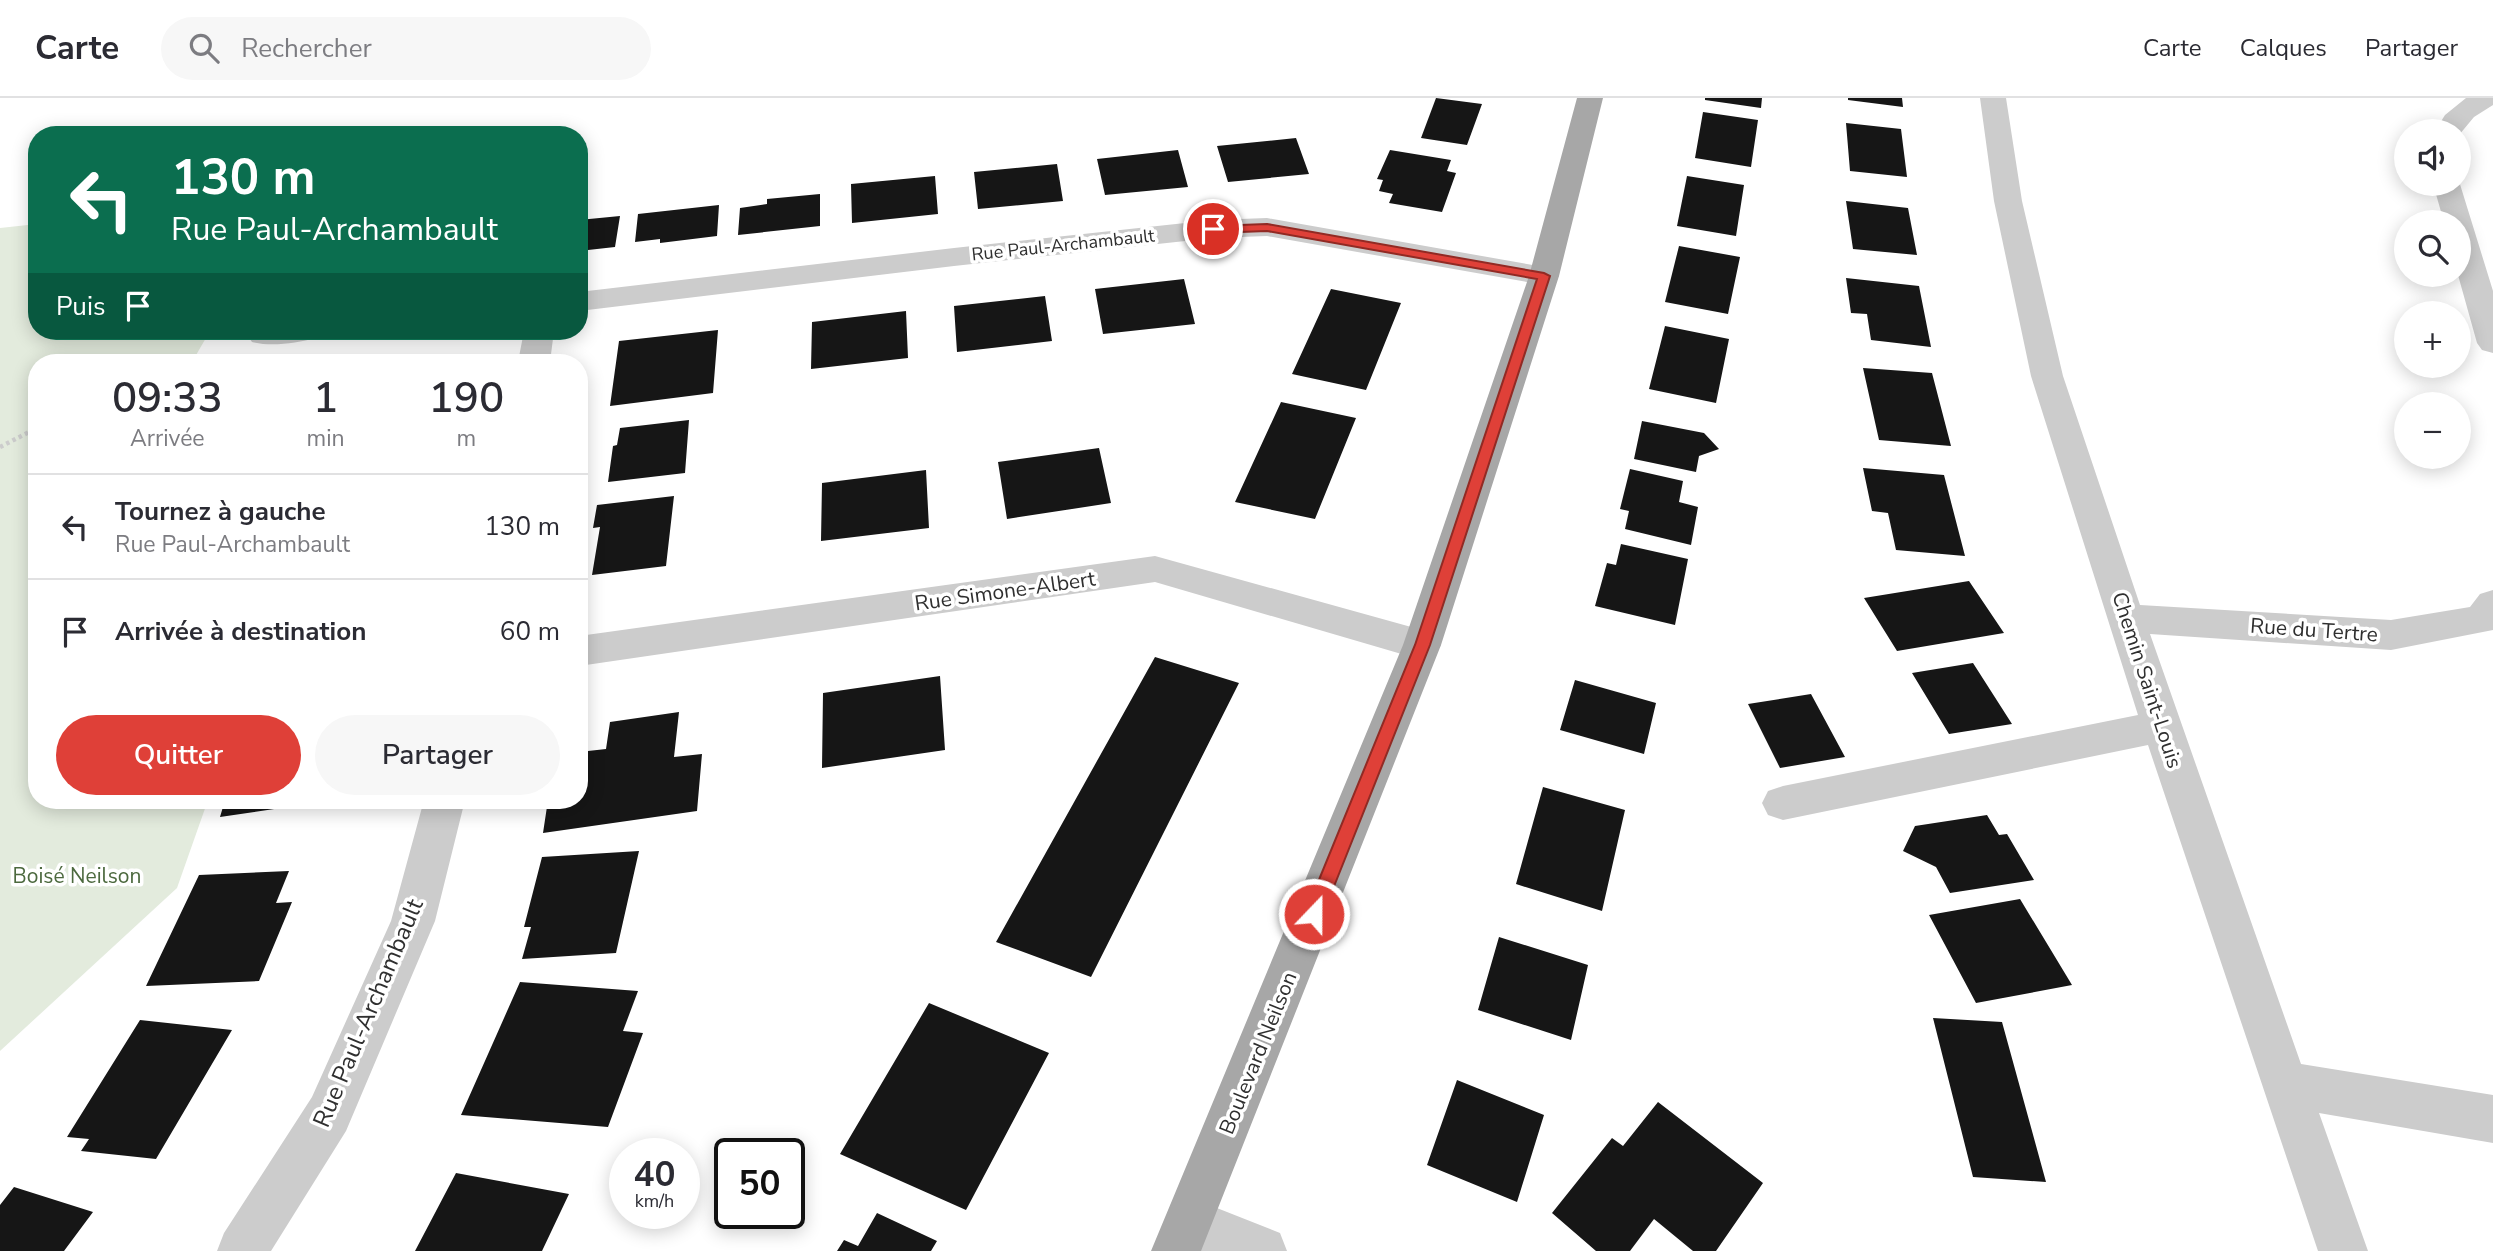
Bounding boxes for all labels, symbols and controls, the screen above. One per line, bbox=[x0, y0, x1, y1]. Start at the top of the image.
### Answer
search box bbox=[161, 17, 651, 80]
text: Carte bbox=[35, 26, 119, 71]
icon: search bbox=[185, 29, 223, 67]
text: Rechercher bbox=[241, 31, 372, 66]
text: Carte bbox=[2143, 32, 2202, 64]
text: Calques bbox=[2240, 32, 2327, 64]
text: Partager bbox=[2365, 32, 2458, 64]
map controls bbox=[2394, 119, 2471, 469]
button: sound bbox=[2394, 119, 2471, 196]
text: 130 m bbox=[171, 144, 315, 211]
icon: left bbox=[56, 154, 147, 245]
pin bbox=[1183, 199, 1243, 259]
text: Rue Paul-Archambault bbox=[171, 208, 498, 251]
icon: arrive bbox=[1194, 210, 1232, 248]
button: search bbox=[2394, 210, 2471, 287]
street label: Rue Paul-Archambault bbox=[970, 223, 1156, 267]
icon: arrive bbox=[119, 287, 157, 325]
text: Puis bbox=[56, 289, 105, 324]
button: + bbox=[2394, 301, 2471, 378]
text: 09:33 bbox=[112, 370, 223, 427]
text: 1 bbox=[313, 370, 338, 427]
text: 190 bbox=[428, 370, 504, 427]
button: − bbox=[2394, 392, 2471, 469]
text: Arrivée bbox=[130, 423, 205, 454]
text: min bbox=[307, 423, 345, 454]
text: m bbox=[456, 423, 476, 454]
text: Tournez à gauche bbox=[115, 494, 326, 529]
icon: left bbox=[56, 508, 94, 546]
text: 130 m bbox=[484, 509, 560, 544]
text: Rue Paul-Archambault bbox=[115, 529, 350, 560]
street label: Rue Simone-Albert bbox=[913, 564, 1098, 618]
street label: Chemin Saint-Louis bbox=[2105, 588, 2189, 772]
street label: Rue du Tertre bbox=[2249, 612, 2379, 648]
icon: arrive bbox=[56, 613, 94, 651]
text: Arrivée à destination bbox=[115, 614, 366, 649]
text: 60 m bbox=[500, 614, 560, 649]
button: Quitter bbox=[56, 715, 301, 795]
button: Partager bbox=[315, 715, 560, 795]
park label: Boisé Neilson bbox=[13, 862, 141, 890]
position arrow bbox=[1277, 877, 1351, 951]
street label: Rue Paul-Archambault bbox=[305, 893, 431, 1132]
street label: Boulevard Neilson bbox=[1213, 968, 1303, 1138]
speed limit sign: 50 bbox=[714, 1138, 805, 1229]
text: 40 bbox=[633, 1151, 676, 1198]
text: km/h bbox=[635, 1189, 674, 1213]

